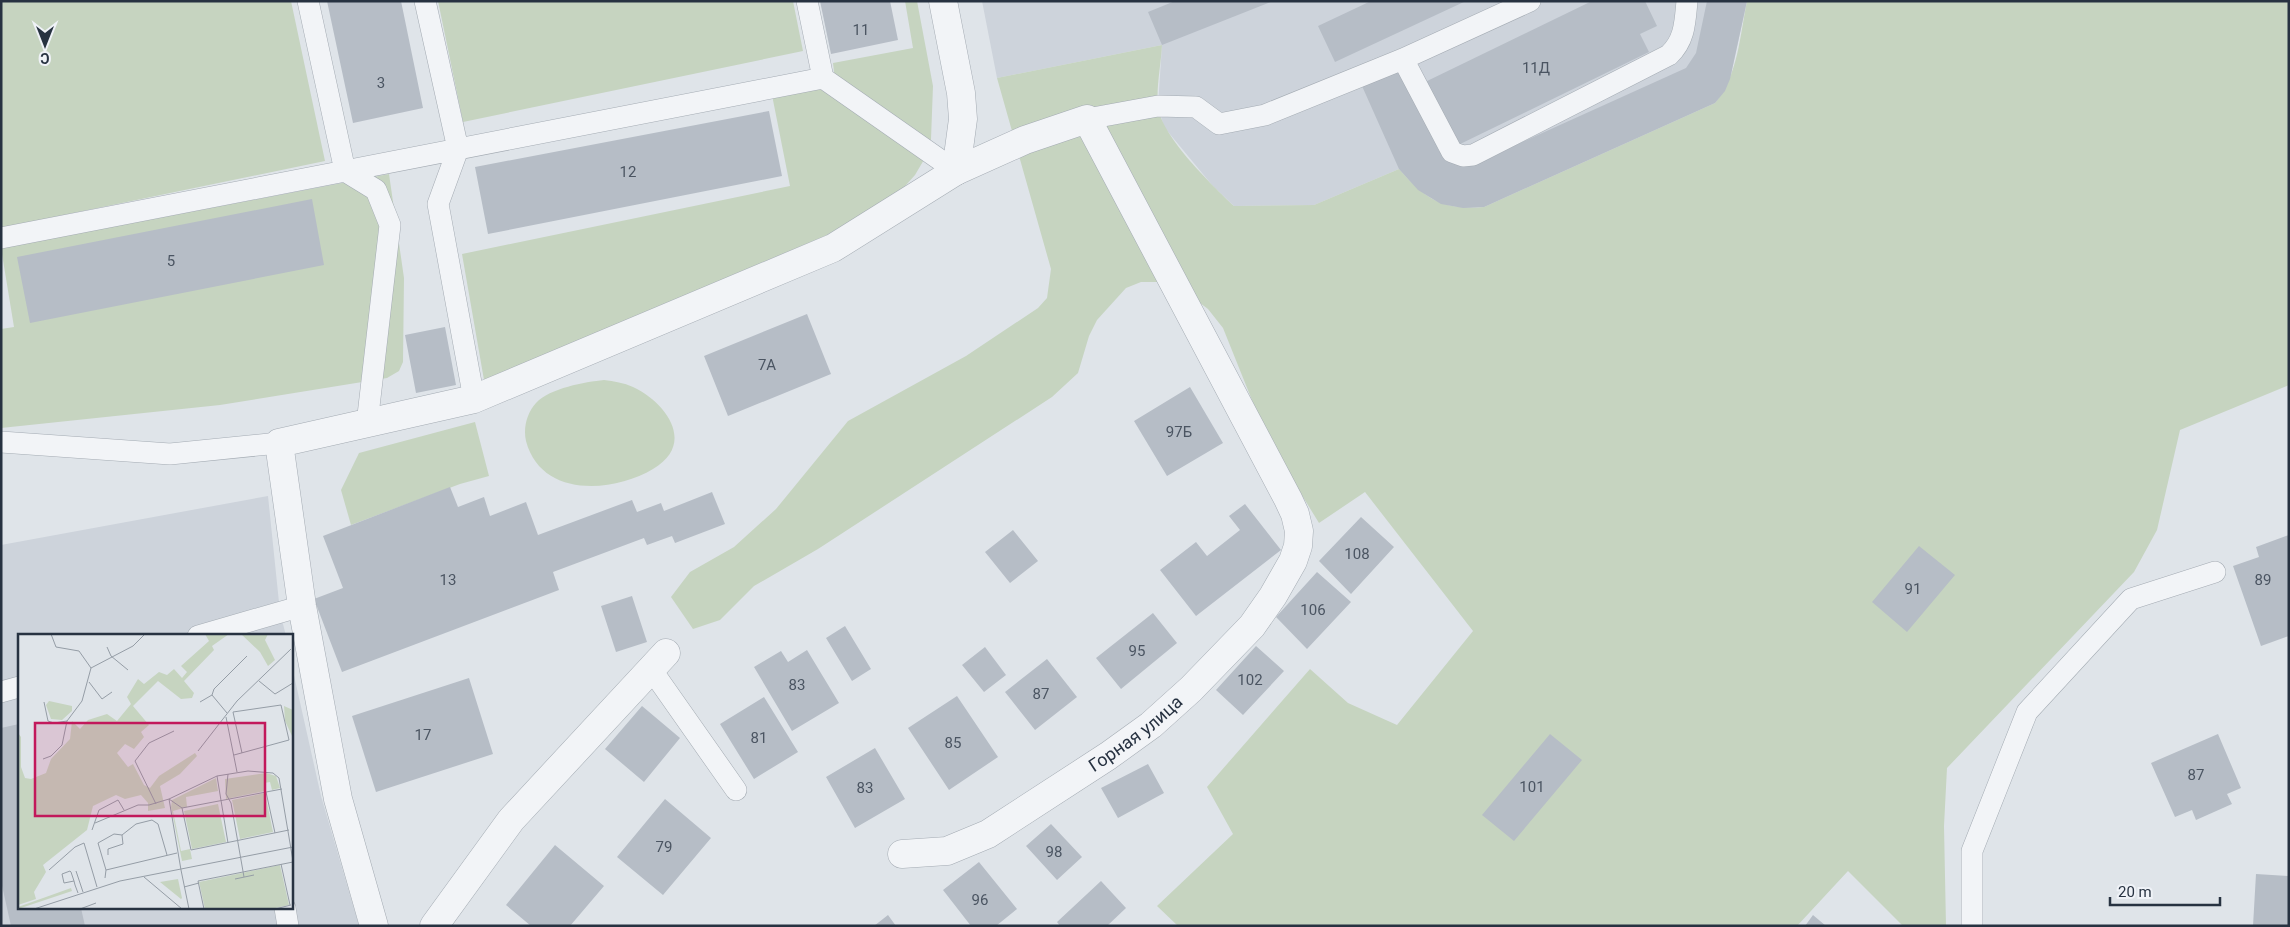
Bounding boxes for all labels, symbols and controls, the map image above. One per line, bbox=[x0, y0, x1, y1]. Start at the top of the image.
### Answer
north arrow bbox=[20, 20, 70, 70]
house number: 11 bbox=[853, 21, 869, 39]
text: С bbox=[40, 50, 50, 66]
house number: 11Д bbox=[1522, 59, 1550, 77]
house number: 3 bbox=[377, 74, 385, 92]
house number: 12 bbox=[620, 163, 636, 181]
house number: 5 bbox=[167, 252, 175, 270]
house number: 7А bbox=[758, 356, 776, 374]
house number: 97Б bbox=[1166, 423, 1192, 441]
house number: 108 bbox=[1344, 545, 1370, 563]
house number: 13 bbox=[440, 571, 456, 589]
house number: 89 bbox=[2255, 571, 2271, 589]
house number: 91 bbox=[1905, 580, 1921, 598]
house number: 106 bbox=[1300, 601, 1326, 619]
inset map bbox=[18, 634, 292, 910]
house number: 95 bbox=[1129, 642, 1145, 660]
house number: 102 bbox=[1237, 671, 1263, 689]
house number: 83 bbox=[789, 676, 805, 694]
house number: 87 bbox=[1033, 685, 1049, 703]
street label: Горная улица bbox=[1084, 691, 1186, 776]
house number: 17 bbox=[415, 726, 431, 744]
house number: 81 bbox=[751, 729, 767, 747]
house number: 85 bbox=[945, 734, 961, 752]
house number: 87 bbox=[2188, 766, 2204, 784]
house number: 101 bbox=[1519, 778, 1545, 796]
house number: 83 bbox=[857, 779, 873, 797]
house number: 79 bbox=[656, 838, 672, 856]
house number: 98 bbox=[1046, 843, 1062, 861]
scale bar bbox=[2110, 874, 2220, 906]
text: 20 m bbox=[2118, 883, 2152, 901]
house number: 96 bbox=[972, 891, 988, 909]

